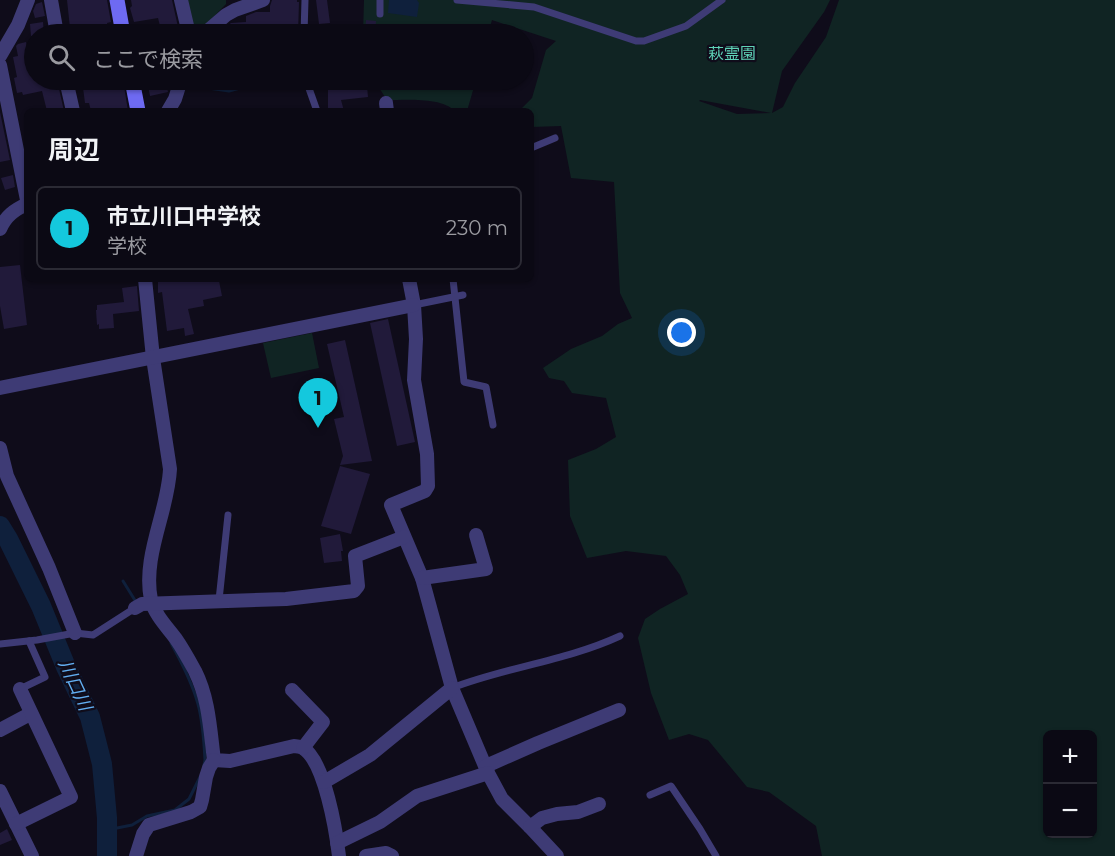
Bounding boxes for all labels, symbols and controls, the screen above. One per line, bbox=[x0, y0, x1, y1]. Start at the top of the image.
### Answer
search box bbox=[24, 24, 534, 90]
icon: search bbox=[45, 41, 78, 74]
park label: 萩霊園 bbox=[708, 44, 756, 63]
text: ここで検索 bbox=[93, 46, 203, 73]
text: 周辺 bbox=[48, 134, 100, 166]
text: 市立川口中学校 bbox=[107, 203, 261, 230]
text: 1 bbox=[66, 216, 73, 240]
text: 230 m bbox=[446, 216, 508, 240]
text: 学校 bbox=[107, 234, 147, 258]
your location bbox=[667, 318, 696, 347]
pin: 1 bbox=[298, 378, 338, 428]
water label: 川口川 bbox=[54, 656, 97, 716]
map controls bbox=[1043, 730, 1097, 838]
button: + bbox=[1043, 730, 1097, 784]
button: − bbox=[1043, 784, 1097, 838]

